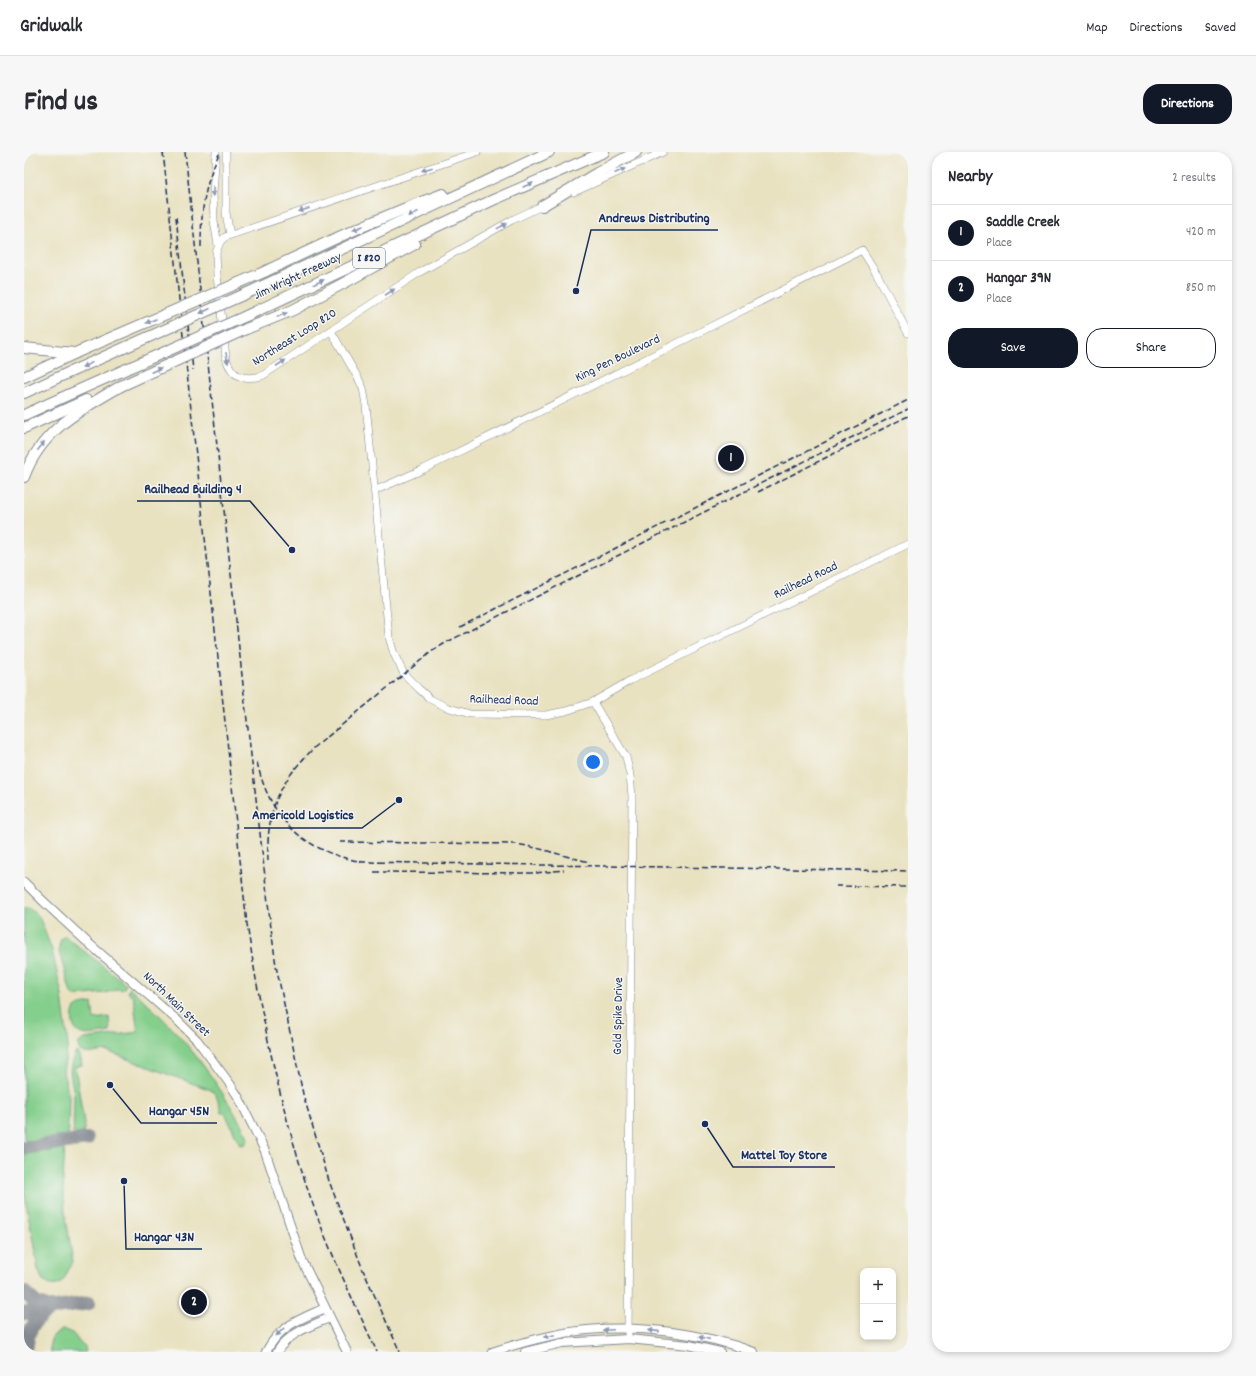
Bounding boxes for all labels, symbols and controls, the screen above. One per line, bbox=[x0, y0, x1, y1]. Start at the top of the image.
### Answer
text: Gridwalk bbox=[20, 14, 83, 41]
text: Map bbox=[1086, 18, 1108, 38]
text: Directions bbox=[1130, 18, 1183, 38]
text: Saved bbox=[1205, 18, 1236, 38]
text: Find us bbox=[24, 84, 98, 124]
button: Directions bbox=[1143, 84, 1232, 124]
one-way arrow bbox=[421, 166, 433, 172]
text: Nearby bbox=[948, 166, 992, 190]
one-way arrow bbox=[614, 168, 625, 174]
text: 2 results bbox=[1172, 169, 1216, 188]
one-way arrow bbox=[523, 182, 534, 188]
one-way arrow bbox=[210, 185, 217, 197]
callout: Andrews Distributing bbox=[591, 204, 718, 230]
one-way arrow bbox=[297, 207, 309, 213]
text: Andrews Distributing bbox=[598, 209, 710, 229]
one-way arrow bbox=[408, 211, 419, 217]
text: Saddle Creek bbox=[986, 212, 1060, 234]
one-way arrow bbox=[496, 222, 508, 229]
text: 1 bbox=[960, 223, 962, 242]
text: 420 m bbox=[1186, 223, 1216, 242]
one-way arrow bbox=[352, 225, 364, 231]
text: Place bbox=[986, 234, 1012, 253]
street label: Jim Wright Freeway bbox=[251, 248, 346, 306]
road number: I 820 bbox=[353, 248, 385, 268]
text: Hangar 39N bbox=[986, 268, 1051, 290]
one-way arrow bbox=[313, 279, 325, 285]
text: 2 bbox=[958, 279, 964, 298]
text: 850 m bbox=[1186, 279, 1216, 298]
one-way arrow bbox=[385, 288, 395, 296]
text: Place bbox=[986, 290, 1012, 309]
street label: Northeast Loop 820 bbox=[249, 304, 341, 372]
one-way arrow bbox=[199, 309, 211, 315]
one-way arrow bbox=[277, 311, 289, 317]
one-way arrow bbox=[145, 318, 157, 324]
button: Save bbox=[948, 328, 1078, 368]
button: Share bbox=[1086, 328, 1216, 368]
street label: King Pen Boulevard bbox=[572, 330, 664, 388]
one-way arrow bbox=[224, 352, 230, 364]
one-way arrow bbox=[276, 359, 286, 367]
one-way arrow bbox=[81, 362, 92, 368]
one-way arrow bbox=[151, 367, 162, 373]
one-way arrow bbox=[37, 441, 45, 452]
pin: 1 bbox=[718, 443, 744, 473]
callout: Railhead Building 4 bbox=[137, 475, 250, 501]
text: Railhead Building 4 bbox=[144, 480, 242, 500]
street label: Railhead Road bbox=[771, 557, 841, 605]
street label: Railhead Road bbox=[469, 690, 539, 712]
your location bbox=[583, 752, 603, 772]
callout: Americold Logistics bbox=[244, 802, 362, 828]
text: Americold Logistics bbox=[252, 806, 354, 826]
street label: North Main Street bbox=[138, 968, 214, 1042]
street label: Gold Spike Drive bbox=[609, 977, 629, 1055]
callout: Hangar 45N bbox=[141, 1097, 217, 1123]
text: Hangar 45N bbox=[149, 1102, 209, 1122]
callout: Mattel Toy Store bbox=[733, 1141, 835, 1167]
text: Mattel Toy Store bbox=[741, 1146, 827, 1166]
callout: Hangar 43N bbox=[126, 1223, 202, 1249]
text: Hangar 43N bbox=[134, 1228, 194, 1248]
map controls bbox=[860, 1268, 896, 1340]
button: + bbox=[860, 1268, 896, 1304]
pin: 2 bbox=[181, 1287, 207, 1317]
button: − bbox=[860, 1304, 896, 1340]
one-way arrow bbox=[602, 1326, 614, 1333]
one-way arrow bbox=[275, 1327, 285, 1337]
one-way arrow bbox=[648, 1328, 660, 1334]
one-way arrow bbox=[543, 1334, 555, 1340]
one-way arrow bbox=[698, 1334, 710, 1340]

